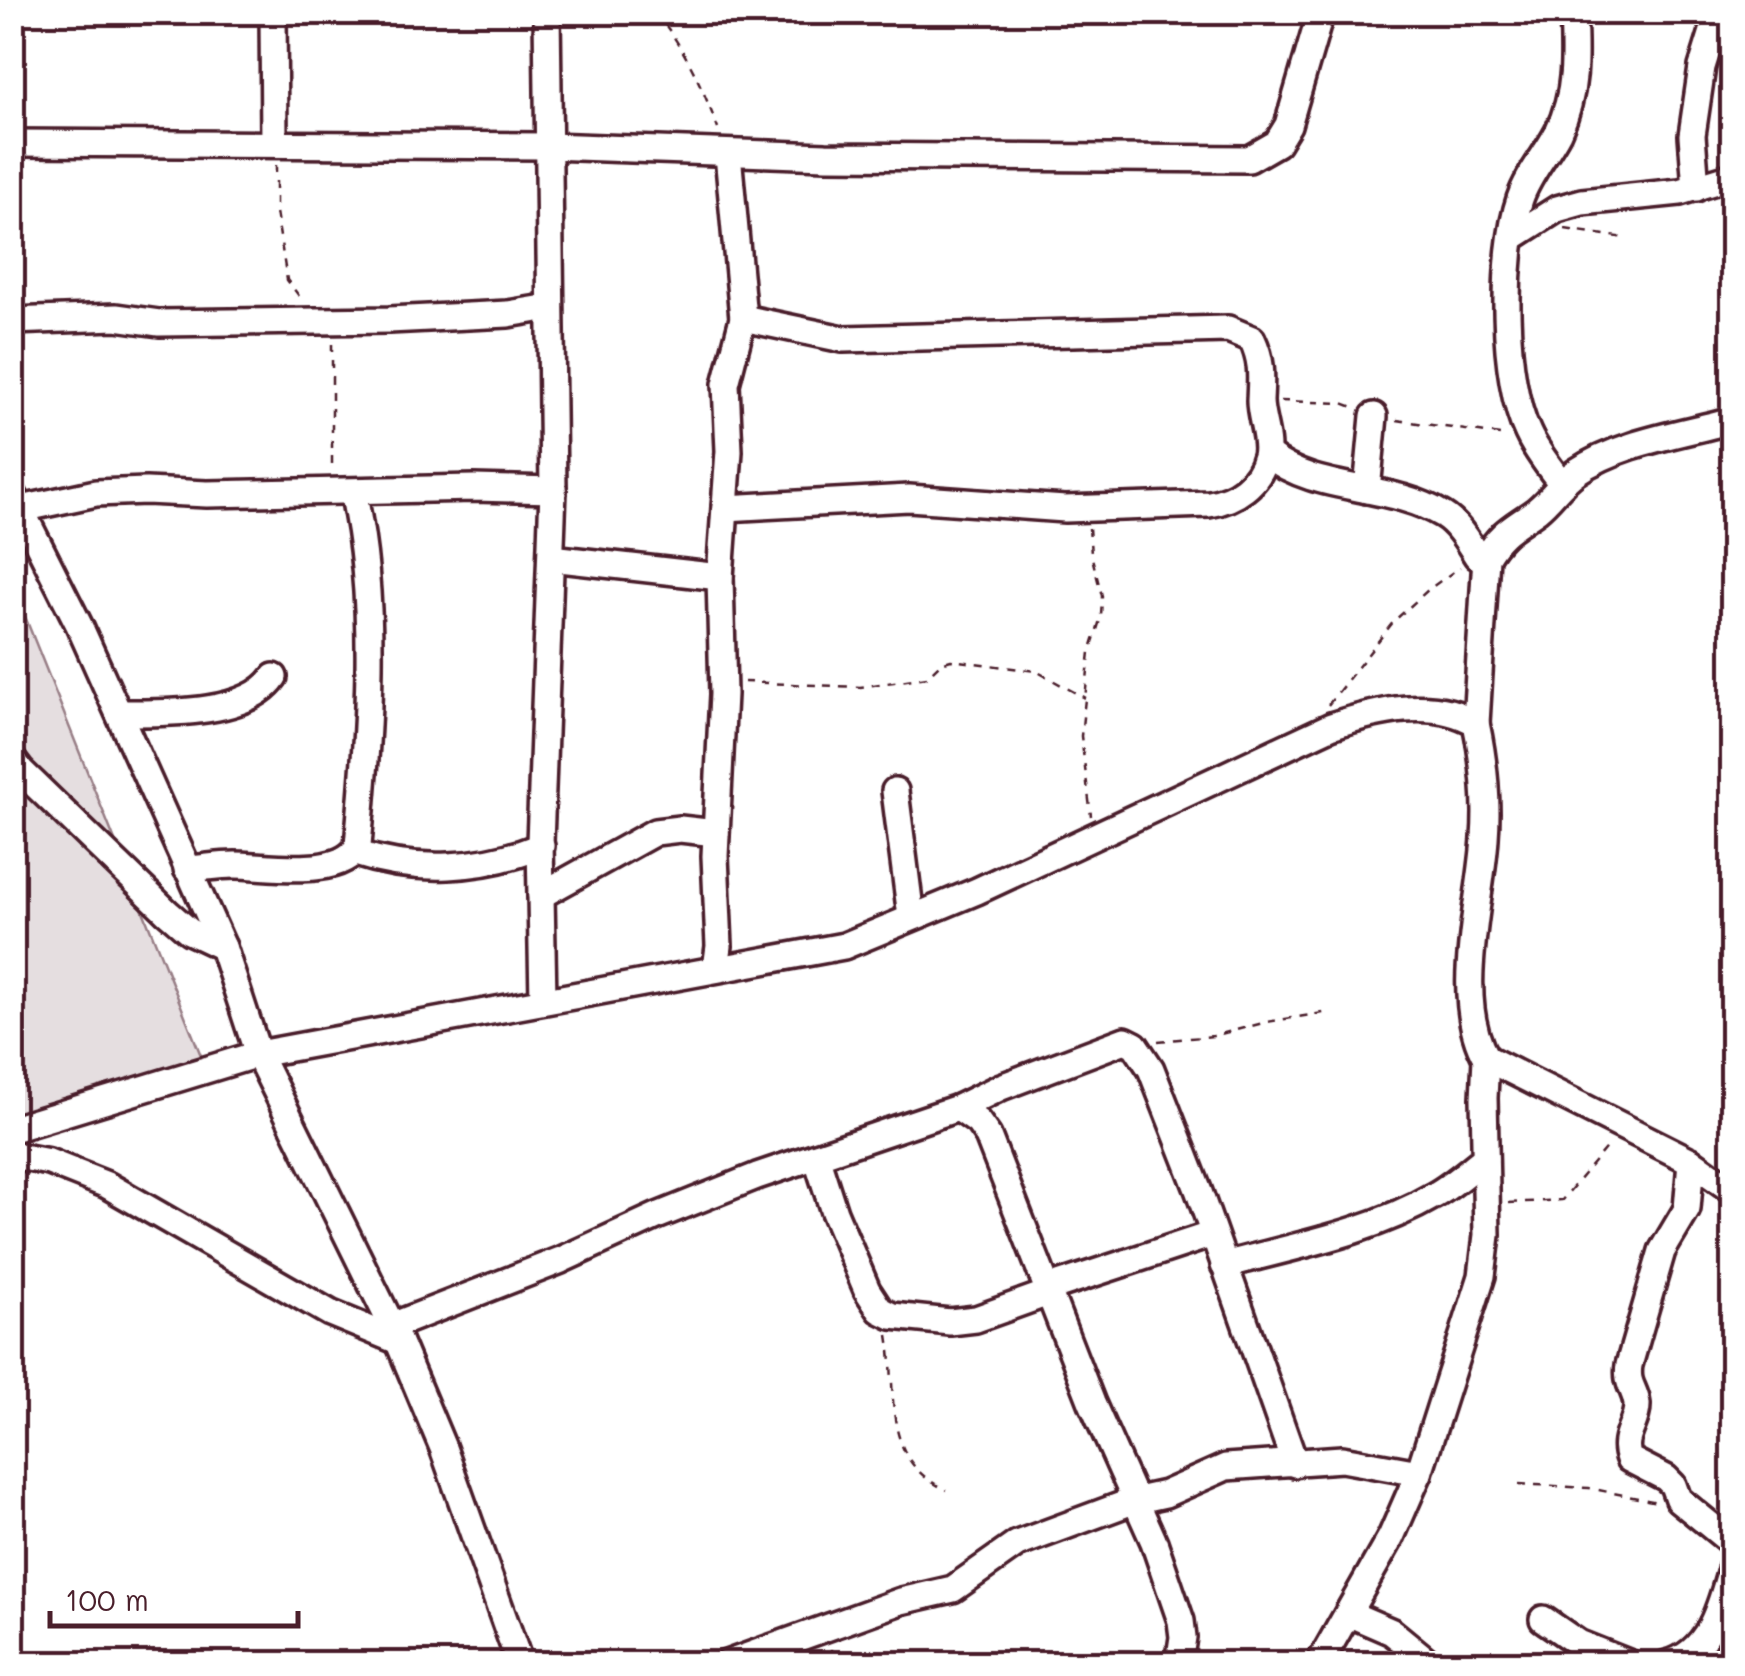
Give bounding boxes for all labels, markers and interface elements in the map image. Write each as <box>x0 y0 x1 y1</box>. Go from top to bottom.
scale bar <box>50 1566 298 1628</box>
text: 100 m <box>65 1579 149 1619</box>

